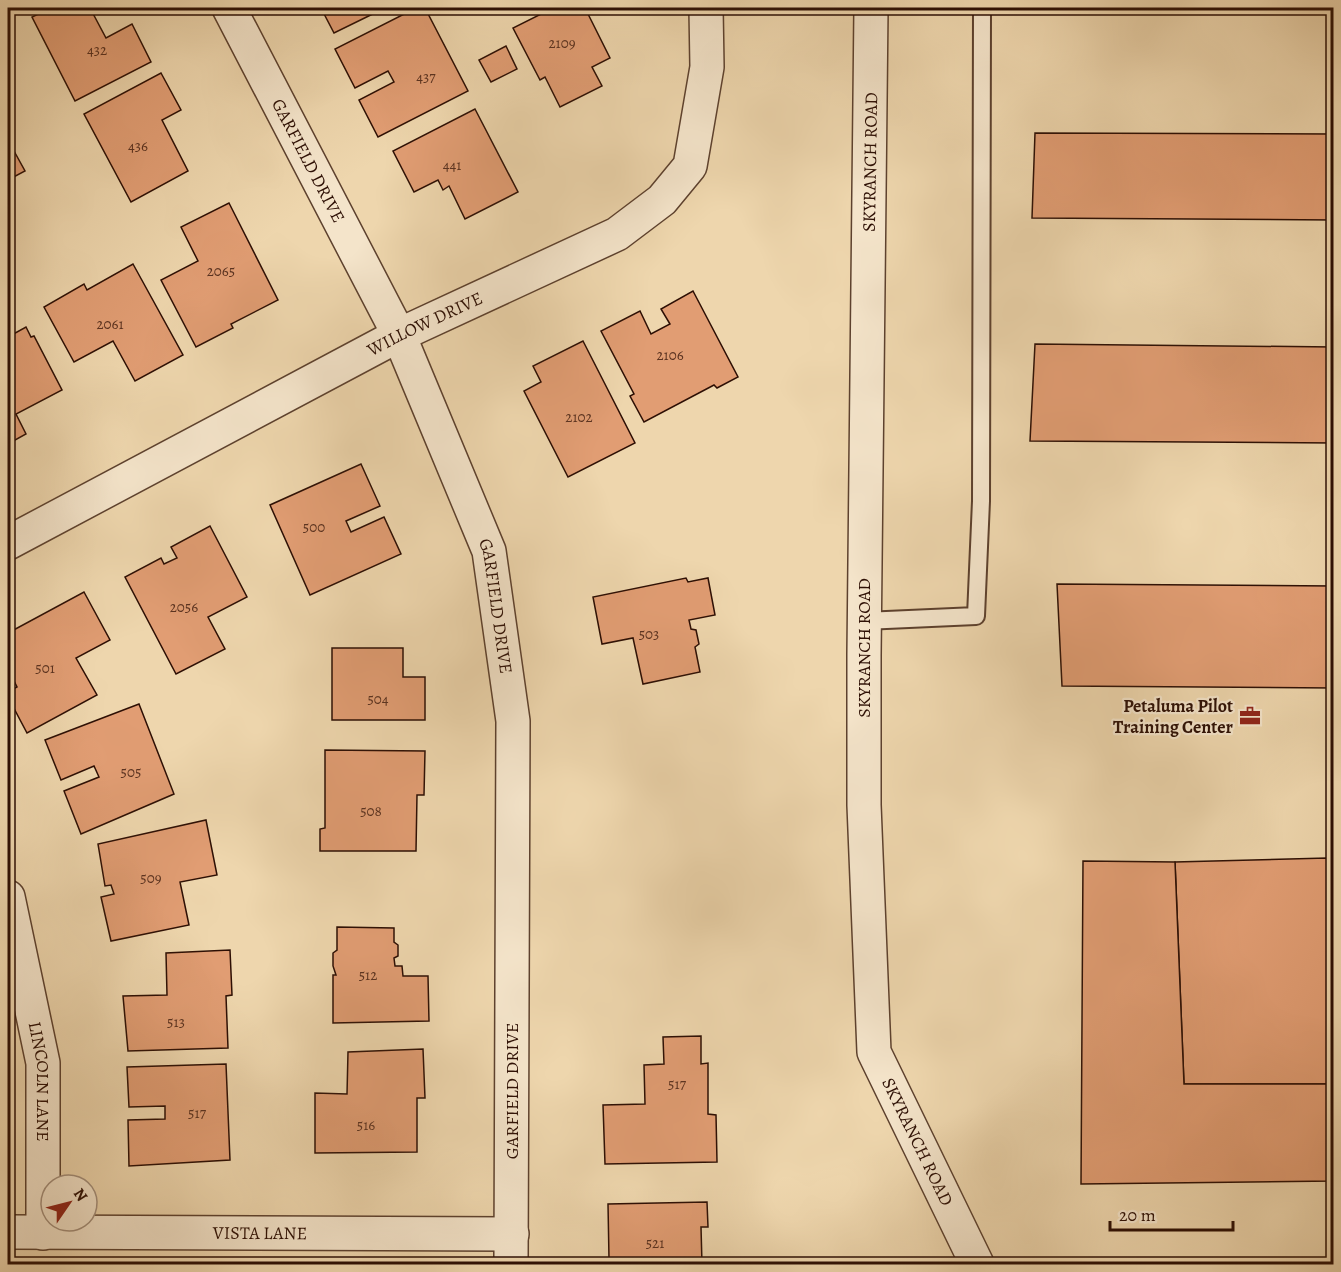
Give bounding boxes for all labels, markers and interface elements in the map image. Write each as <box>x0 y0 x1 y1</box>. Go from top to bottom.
house number: 2109 <box>548 33 576 53</box>
house number: 432 <box>87 40 107 60</box>
house number: 437 <box>416 67 436 87</box>
street label: SKYRANCH ROAD <box>857 92 883 232</box>
street label: GARFIELD DRIVE <box>266 94 351 227</box>
house number: 436 <box>128 136 148 156</box>
house number: 441 <box>443 155 461 175</box>
house number: 2065 <box>207 261 235 281</box>
street label: WILLOW DRIVE <box>362 286 486 362</box>
house number: 2061 <box>96 314 124 334</box>
house number: 2106 <box>656 345 684 365</box>
house number: 2102 <box>565 407 593 427</box>
house number: 500 <box>303 517 325 537</box>
street label: GARFIELD DRIVE <box>473 534 518 675</box>
street label: SKYRANCH ROAD <box>852 578 876 718</box>
house number: 2056 <box>170 597 198 617</box>
house number: 503 <box>639 624 659 644</box>
house number: 501 <box>35 658 55 678</box>
house number: 504 <box>367 689 389 709</box>
place label: Petaluma Pilot Training Center <box>1113 694 1234 739</box>
office icon: Petaluma Pilot Training Center <box>1238 704 1262 728</box>
house number: 505 <box>121 762 141 782</box>
house number: 508 <box>360 801 382 821</box>
house number: 509 <box>140 868 162 888</box>
house number: 512 <box>359 965 377 985</box>
house number: 513 <box>167 1012 185 1032</box>
street label: LINCOLN LANE <box>23 1019 55 1142</box>
street label: GARFIELD DRIVE <box>500 1023 524 1159</box>
house number: 517 <box>668 1074 687 1094</box>
street label: SKYRANCH ROAD <box>876 1074 959 1210</box>
house number: 517 <box>188 1103 207 1123</box>
house number: 516 <box>357 1115 375 1135</box>
north arrow <box>39 1173 99 1233</box>
text: N <box>68 1184 93 1206</box>
scale bar <box>1110 1194 1233 1232</box>
text: 20 m <box>1119 1203 1156 1227</box>
street label: VISTA LANE <box>212 1221 307 1245</box>
house number: 521 <box>646 1233 664 1253</box>

